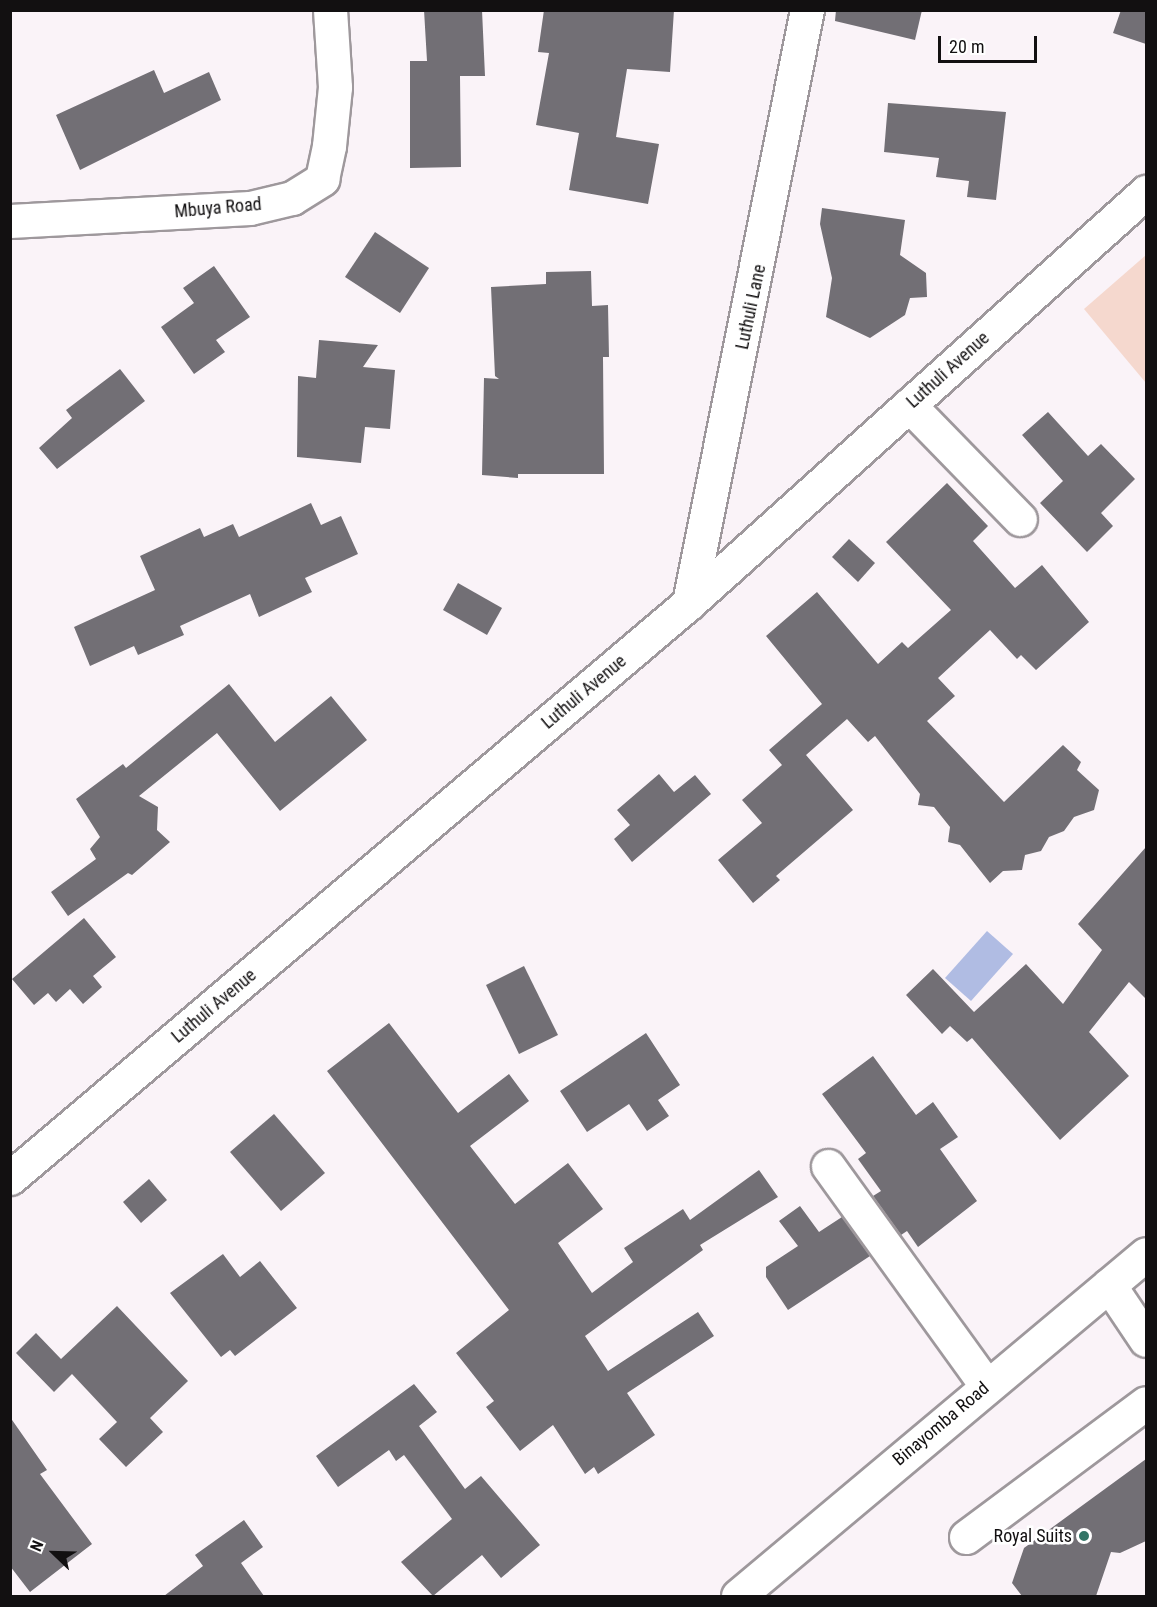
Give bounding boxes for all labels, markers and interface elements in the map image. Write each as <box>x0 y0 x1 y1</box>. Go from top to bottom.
scale bar <box>941 24 1040 62</box>
text: 20 m <box>949 36 984 57</box>
street label: Mbuya Road <box>174 193 262 223</box>
street label: Luthuli Lane <box>731 263 771 351</box>
street label: Luthuli Avenue <box>902 327 994 413</box>
street label: Luthuli Avenue <box>537 650 631 734</box>
street label: Luthuli Avenue <box>167 964 261 1048</box>
street label: Binayomba Road <box>889 1378 993 1470</box>
north arrow <box>24 1523 84 1583</box>
place label: Royal Suits <box>994 1525 1072 1547</box>
marker: Royal Suits <box>1077 1529 1091 1543</box>
text: N <box>26 1538 48 1554</box>

